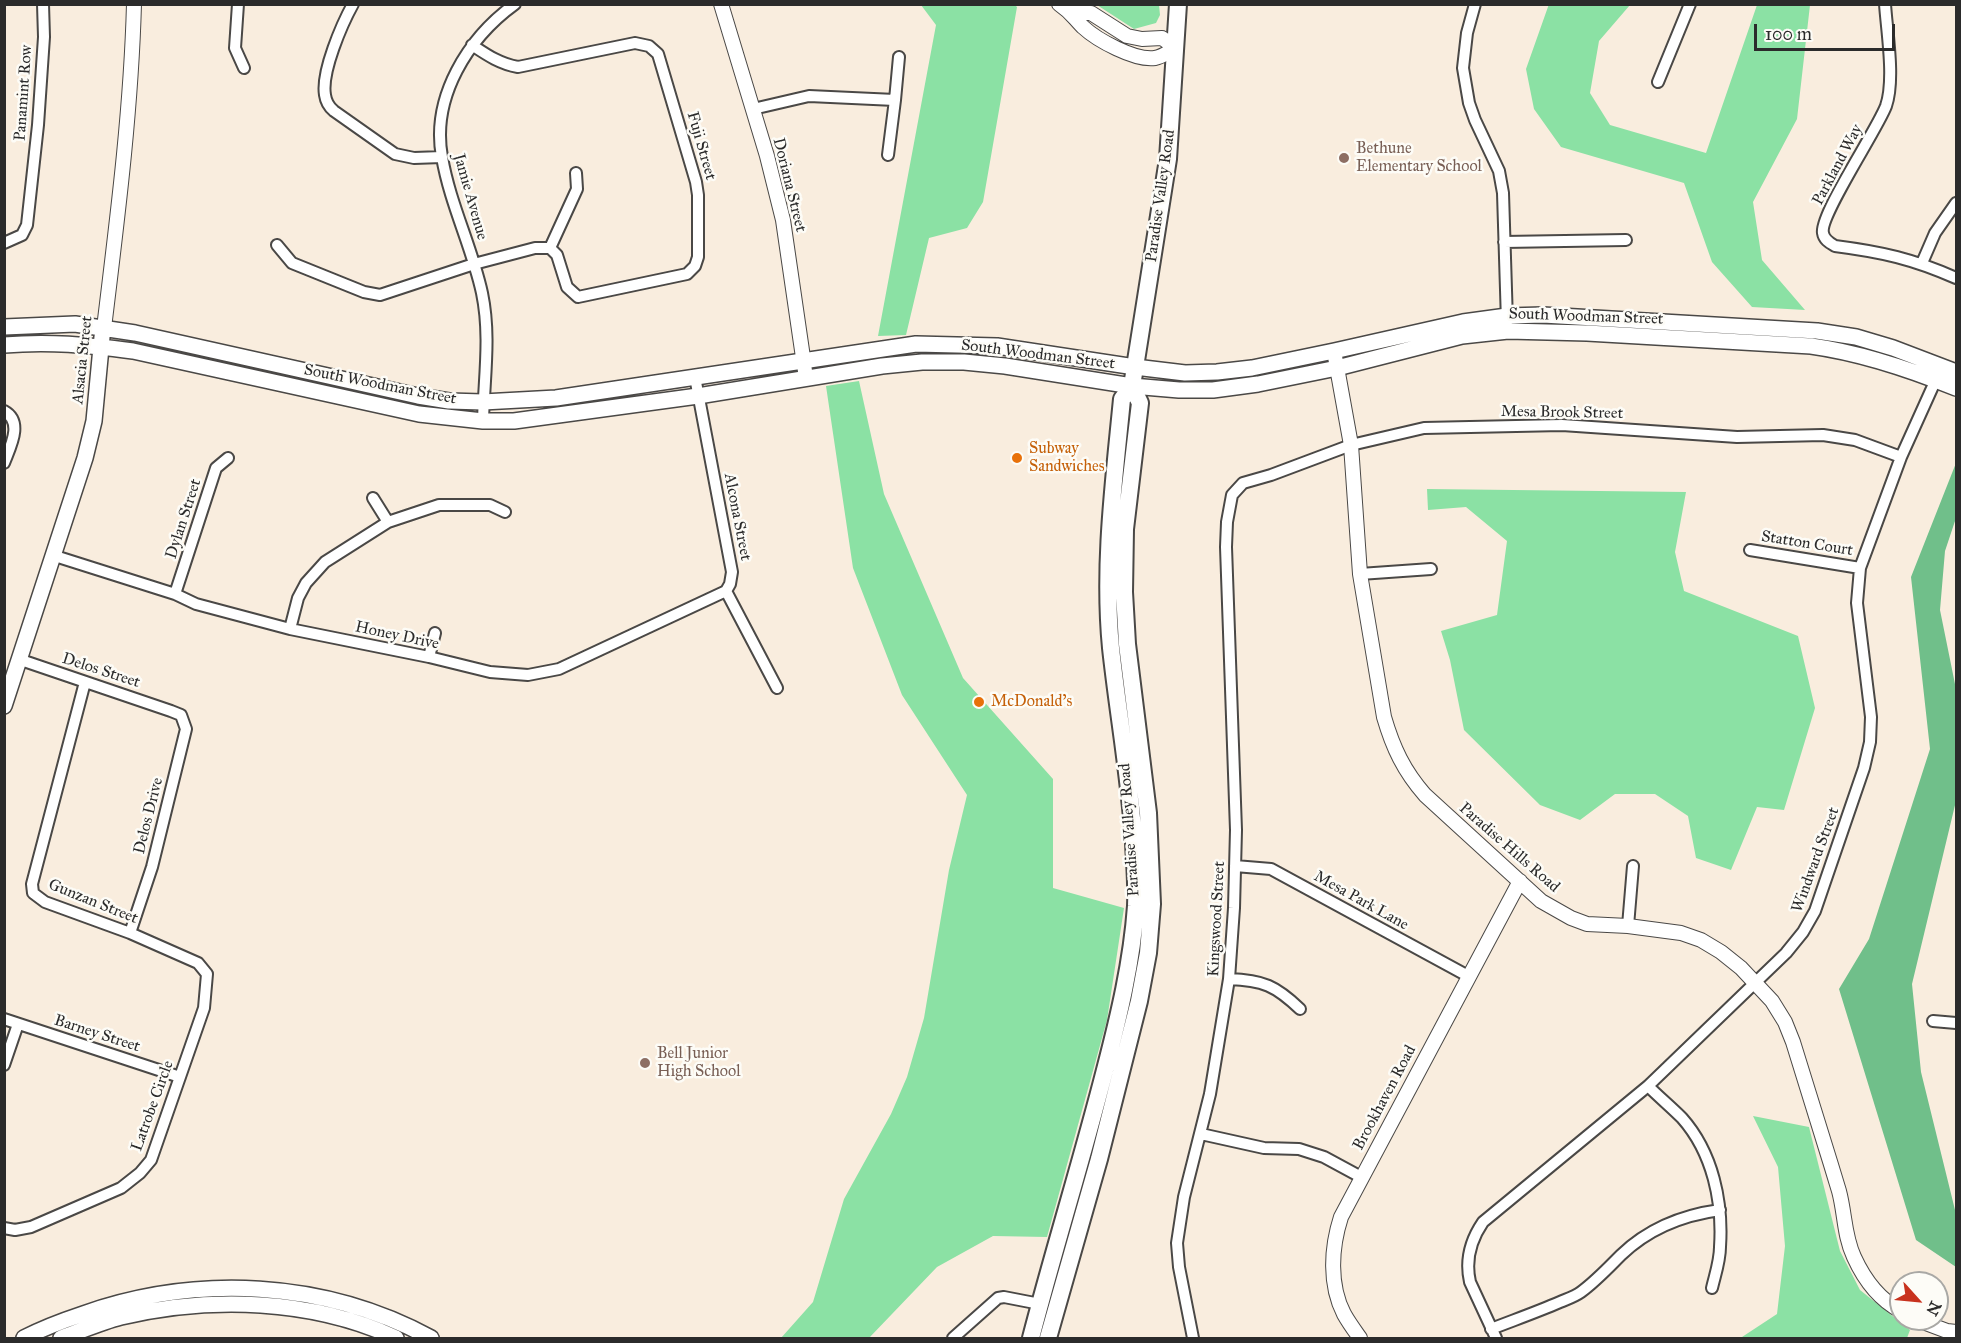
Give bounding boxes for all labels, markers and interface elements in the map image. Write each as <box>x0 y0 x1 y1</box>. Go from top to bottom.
scale bar <box>1757 12 1898 50</box>
text: 100 m <box>1765 23 1812 45</box>
street label: Panamint Row <box>11 44 37 142</box>
street label: Fuji Street <box>682 110 720 182</box>
street label: Parkland Way <box>1809 121 1867 209</box>
street label: Paradise Valley Road <box>1142 129 1180 263</box>
street label: Doriana Street <box>768 136 810 234</box>
place label: Bethune Elementary School <box>1356 139 1482 177</box>
marker: Bethune Elementary School <box>1337 151 1351 165</box>
street label: Jamie Avenue <box>449 152 491 242</box>
street label: South Woodman Street <box>1508 305 1664 329</box>
street label: Alsacia Street <box>69 315 97 405</box>
street label: South Woodman Street <box>960 336 1116 374</box>
street label: South Woodman Street <box>302 361 458 409</box>
street label: Mesa Brook Street <box>1501 402 1623 424</box>
place label: Subway Sandwiches <box>1029 439 1104 477</box>
marker: Subway Sandwiches <box>1010 451 1024 465</box>
street label: Alcona Street <box>719 472 755 562</box>
street label: Dylan Street <box>162 477 206 561</box>
street label: Statton Court <box>1760 527 1854 561</box>
street label: Honey Drive <box>353 618 441 654</box>
street label: Delos Street <box>60 649 142 693</box>
place label: McDonald's <box>991 692 1072 712</box>
marker: McDonald's <box>972 695 986 709</box>
street label: Paradise Valley Road <box>1116 763 1144 897</box>
street label: Delos Drive <box>130 776 168 856</box>
street label: Paradise Hills Road <box>1455 799 1563 897</box>
street label: Windward Street <box>1788 805 1844 915</box>
street label: Kingswood Street <box>1204 861 1230 977</box>
street label: Mesa Park Lane <box>1310 867 1412 935</box>
street label: Gunzan Street <box>45 875 141 929</box>
street label: Barney Street <box>52 1011 142 1057</box>
street label: Brookhaven Road <box>1349 1042 1421 1154</box>
place label: Bell Junior High School <box>657 1044 740 1082</box>
marker: Bell Junior High School <box>638 1056 652 1070</box>
street label: Latrobe Circle <box>128 1058 178 1154</box>
north arrow <box>1889 1271 1949 1331</box>
text: N <box>1922 1298 1945 1319</box>

